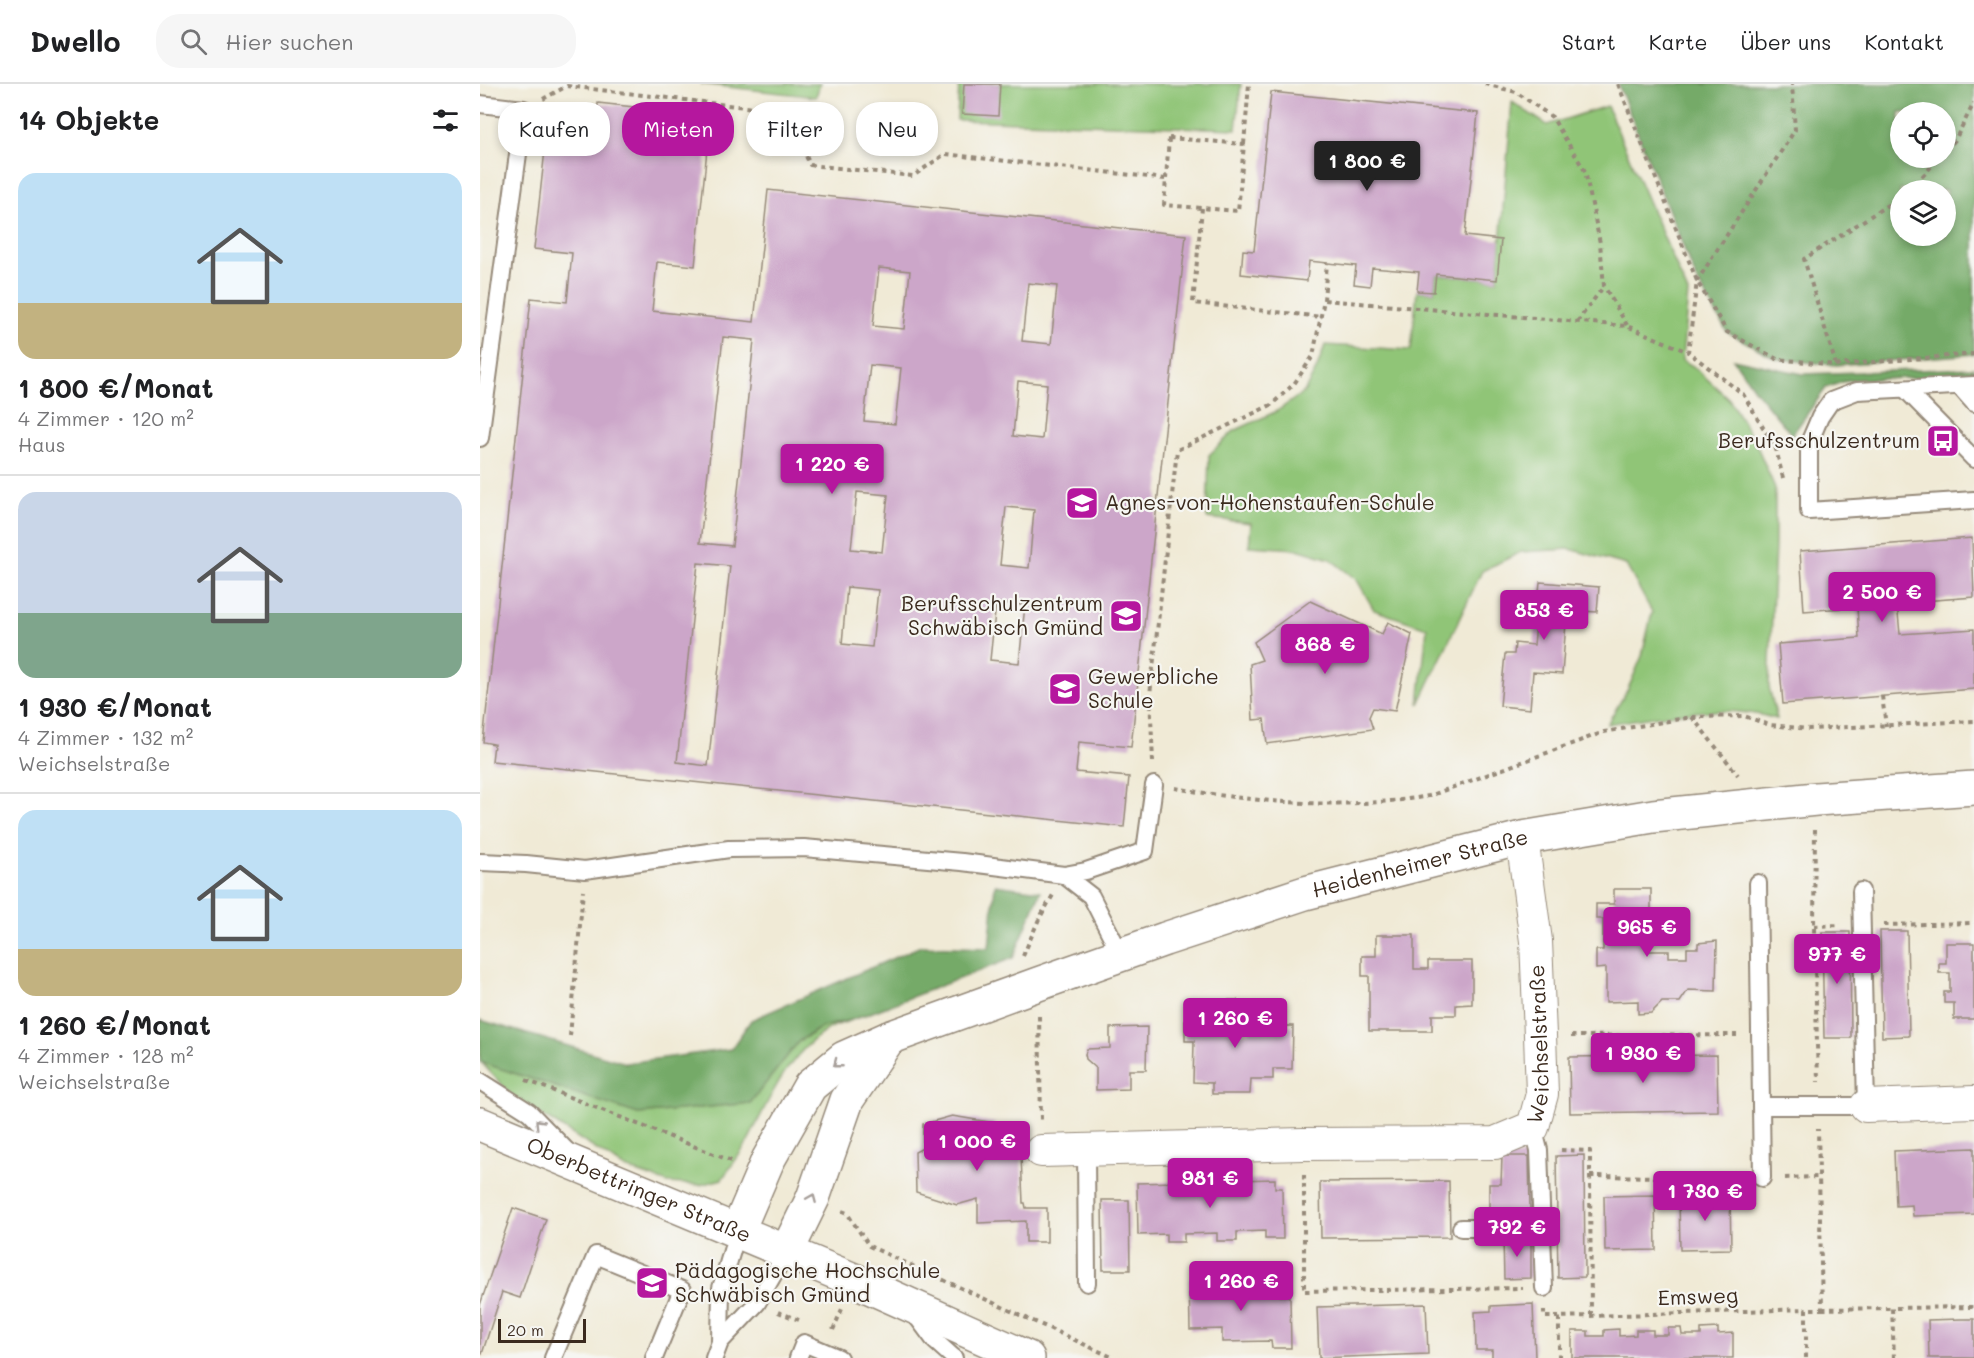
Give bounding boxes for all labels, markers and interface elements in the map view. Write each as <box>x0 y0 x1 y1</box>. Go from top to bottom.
search box <box>156 14 576 68</box>
text: Dwello <box>30 23 120 59</box>
icon: search <box>177 25 210 58</box>
text: Hier suchen <box>225 27 353 56</box>
text: Start <box>1562 28 1616 55</box>
text: Karte <box>1649 28 1707 55</box>
text: Über uns <box>1740 28 1831 55</box>
text: Kontakt <box>1864 28 1944 55</box>
chip: Kaufen <box>498 102 610 156</box>
chip: Mieten <box>622 102 734 156</box>
chip: Filter <box>746 102 844 156</box>
chip: Neu <box>856 102 938 156</box>
map controls <box>1890 102 1956 246</box>
button: locate <box>1890 102 1956 168</box>
text: 14 Objekte <box>18 103 159 137</box>
icon: filters <box>429 104 462 137</box>
pin: 1 800 € <box>1312 141 1422 192</box>
text: 1 800 € <box>1328 147 1406 173</box>
button: layers <box>1890 180 1956 246</box>
icon: home <box>186 212 294 320</box>
text: 1 800 €/Monat <box>18 371 213 405</box>
text: 4 Zimmer · 120 m² <box>18 405 194 431</box>
bus stop icon: Berufsschulzentrum <box>1925 423 1961 459</box>
place label: Berufsschulzentrum <box>1718 426 1920 453</box>
text: Haus <box>18 431 65 457</box>
pin: 1 220 € <box>777 444 887 495</box>
text: 1 220 € <box>795 450 869 476</box>
school or university icon: Agnes-von-Hohenstaufen-Schule <box>1064 485 1100 521</box>
place label: Agnes-von-Hohenstaufen-Schule <box>1105 488 1435 515</box>
icon: home <box>186 531 294 639</box>
pin: 2 500 € <box>1827 572 1937 623</box>
text: 2 500 € <box>1842 578 1922 604</box>
place label: Berufsschulzentrum Schwäbisch Gmünd <box>901 589 1103 640</box>
pin: 853 € <box>1502 590 1586 641</box>
text: 853 € <box>1514 596 1574 622</box>
school or university icon: Berufsschulzentrum Schwäbisch Gmünd <box>1108 598 1144 634</box>
pin: 868 € <box>1283 624 1367 675</box>
text: 868 € <box>1295 630 1355 656</box>
place label: Gewerbliche Schule <box>1088 662 1219 713</box>
school or university icon: Gewerbliche Schule <box>1047 671 1083 707</box>
text: 1 930 €/Monat <box>18 690 212 724</box>
text: 4 Zimmer · 132 m² <box>18 724 193 750</box>
text: Weichselstraße <box>18 750 170 776</box>
street label: Heidenheimer Straße <box>1309 822 1531 903</box>
icon: home <box>186 849 294 957</box>
pin: 965 € <box>1605 907 1689 958</box>
text: 965 € <box>1617 913 1677 939</box>
pin: 977 € <box>1795 934 1879 985</box>
text: 977 € <box>1808 940 1866 966</box>
street label: Weichselstraße <box>1519 964 1554 1127</box>
pin: 1 260 € <box>1180 998 1290 1049</box>
text: 1 260 € <box>1197 1004 1273 1030</box>
text: 1 260 €/Monat <box>18 1008 211 1042</box>
pin: 1 930 € <box>1588 1033 1698 1084</box>
text: 1 930 € <box>1605 1039 1681 1065</box>
text: 4 Zimmer · 128 m² <box>18 1042 194 1068</box>
one-way arrow <box>833 1057 844 1068</box>
text: Weichselstraße <box>18 1068 170 1094</box>
one-way arrow <box>536 1119 547 1130</box>
pin: 1 000 € <box>922 1121 1032 1172</box>
text: 1 000 € <box>938 1127 1016 1153</box>
street label: Oberbettringer Straße <box>523 1130 756 1248</box>
pin: 981 € <box>1168 1158 1252 1209</box>
text: 981 € <box>1182 1164 1238 1190</box>
pin: 1 730 € <box>1650 1171 1760 1222</box>
text: 1 730 € <box>1667 1177 1743 1203</box>
one-way arrow <box>805 1194 817 1205</box>
pin: 792 € <box>1475 1207 1559 1258</box>
text: 792 € <box>1488 1213 1546 1239</box>
place label: Pädagogische Hochschule Schwäbisch Gmünd <box>675 1256 940 1307</box>
pin: 1 260 € <box>1186 1261 1296 1312</box>
school or university icon: Pädagogische Hochschule Schwäbisch Gmünd <box>634 1265 670 1301</box>
text: 1 260 € <box>1203 1267 1279 1293</box>
street label: Emsweg <box>1657 1281 1739 1310</box>
scale bar <box>498 1316 586 1344</box>
text: 20 m <box>507 1319 544 1340</box>

